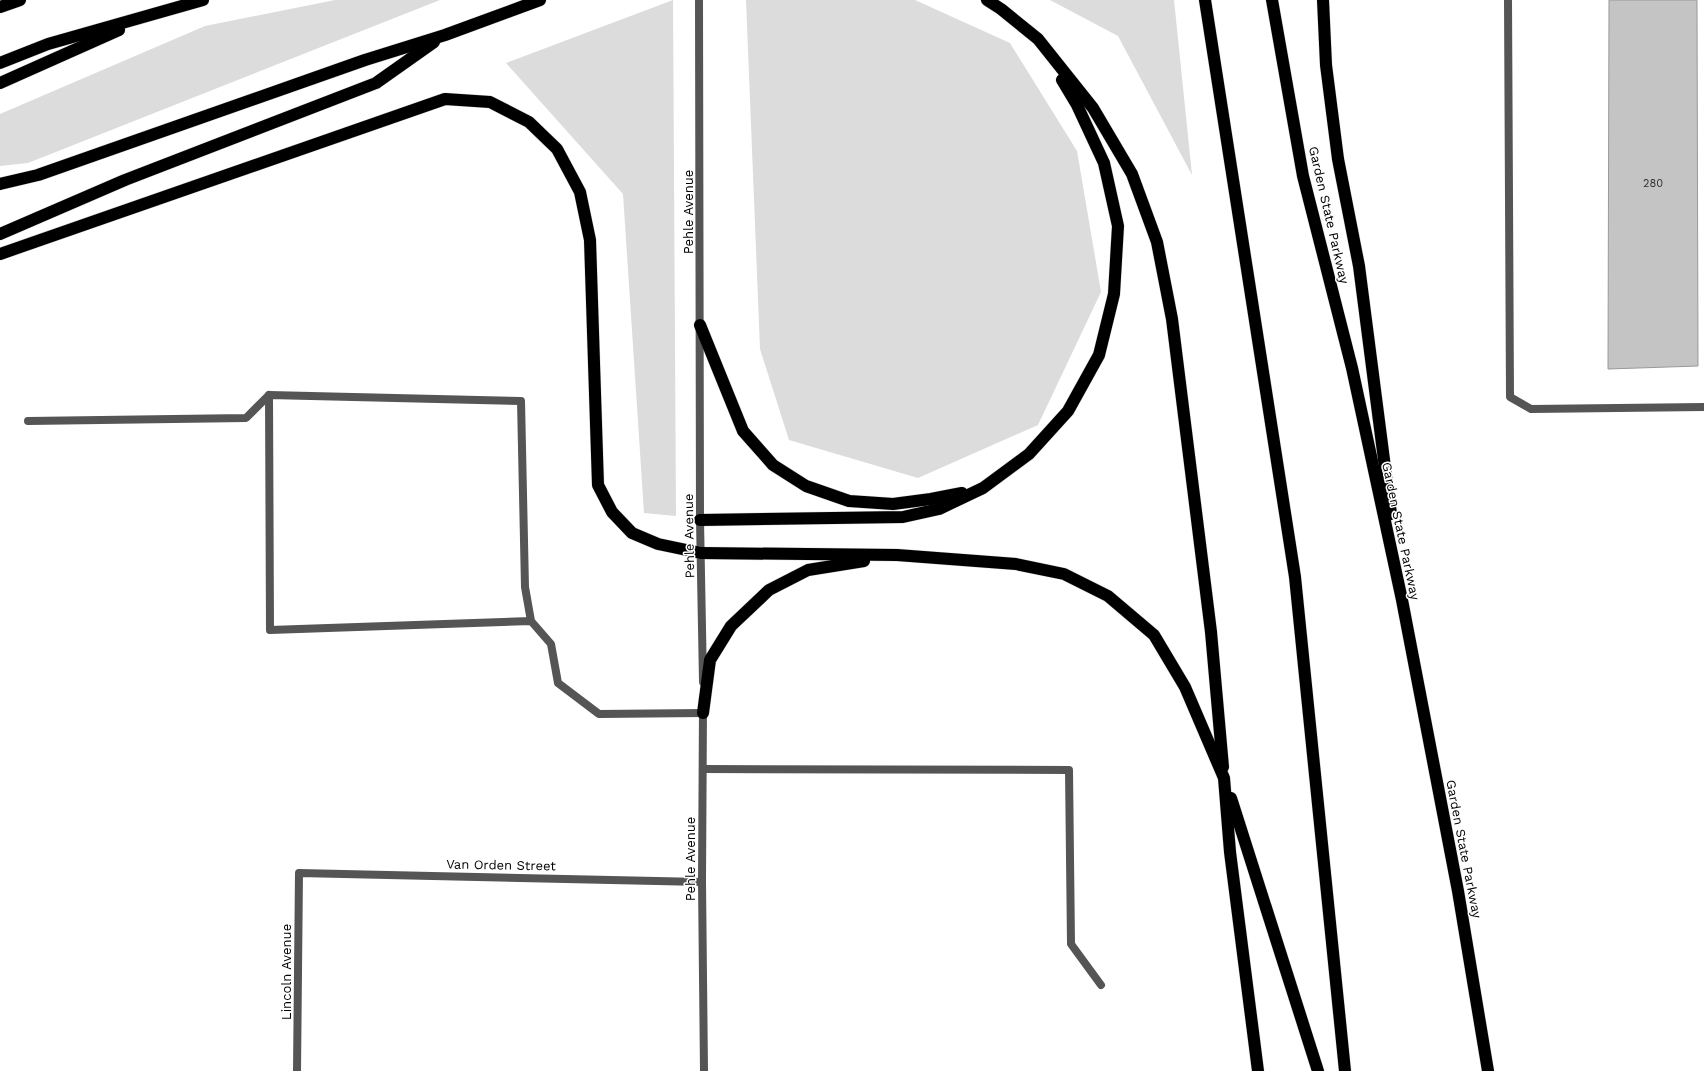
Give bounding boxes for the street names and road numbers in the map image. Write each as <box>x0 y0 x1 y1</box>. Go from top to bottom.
street label: Garden State Parkway <box>1306 145 1352 285</box>
street label: Pehle Avenue <box>681 170 696 254</box>
street label: Garden State Parkway <box>1379 461 1423 602</box>
street label: Pehle Avenue <box>681 494 697 578</box>
street label: Garden State Parkway <box>1443 779 1485 920</box>
street label: Pehle Avenue <box>683 817 698 901</box>
street label: Van Orden Street <box>446 857 556 873</box>
street label: Lincoln Avenue <box>279 924 294 1020</box>

